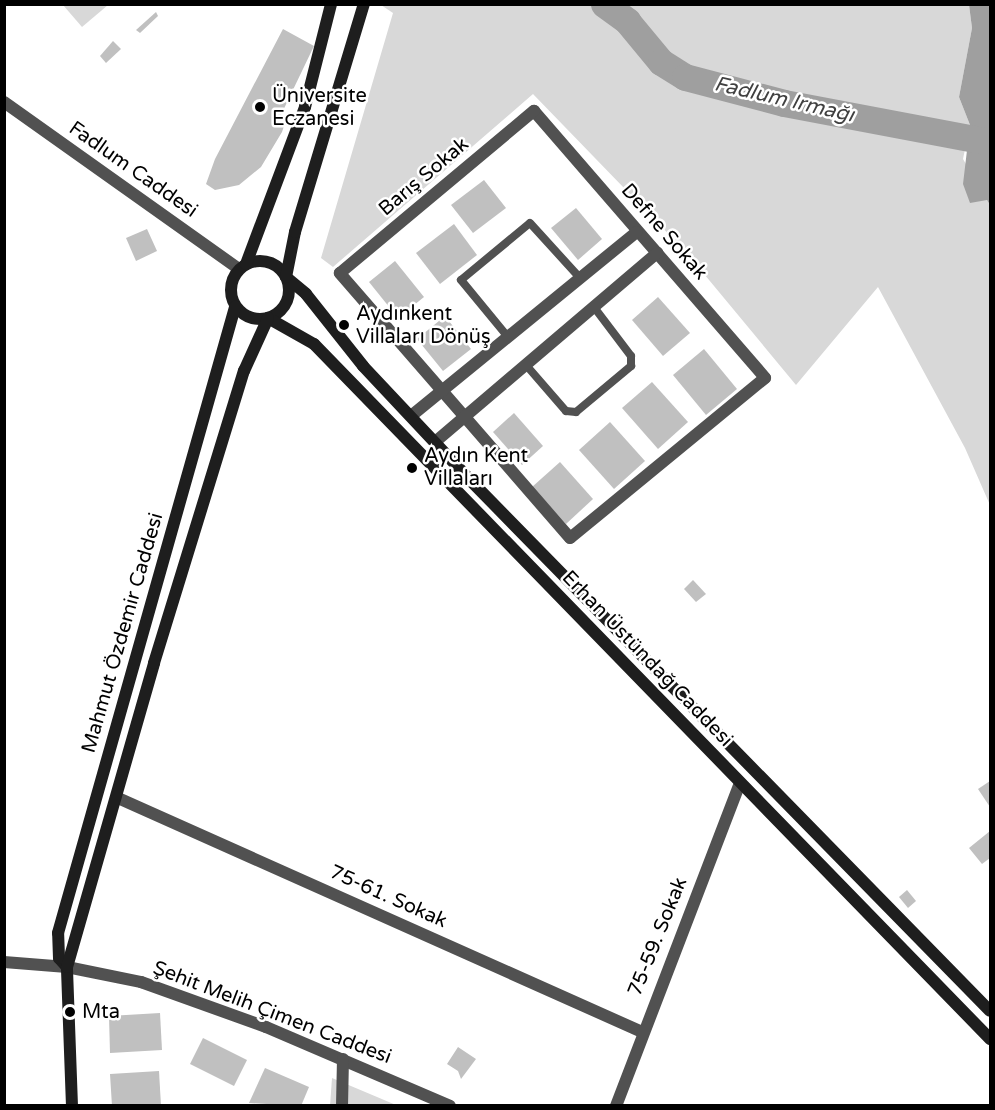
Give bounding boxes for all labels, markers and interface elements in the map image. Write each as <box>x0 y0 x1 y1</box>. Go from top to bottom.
water label: Fadlum Irmağı <box>712 72 856 128</box>
place label: Üniversite Eczanesi <box>272 84 367 131</box>
marker: Üniversite Eczanesi <box>253 100 267 114</box>
street label: Fadlum Caddesi <box>64 117 202 223</box>
street label: Barış Sokak <box>374 132 474 222</box>
street label: Defne Sokak <box>616 179 712 285</box>
place label: Aydınkent Villaları Dönüş <box>356 302 491 349</box>
marker: Aydınkent Villaları Dönüş <box>337 318 351 332</box>
place label: Aydın Kent Villaları <box>424 444 528 491</box>
marker: Aydın Kent Villaları <box>405 461 419 475</box>
street label: Mahmut Özdemir Caddesi <box>77 510 169 756</box>
street label: Erhan Üstündağ Caddesi <box>557 566 737 752</box>
street label: 75-61. Sokak <box>326 860 450 934</box>
street label: 75-59. Sokak <box>623 874 693 1000</box>
street label: Şehit Melih Çimen Caddesi <box>149 956 395 1070</box>
place label: Mta <box>82 1000 120 1024</box>
marker: Mta <box>63 1005 77 1019</box>

